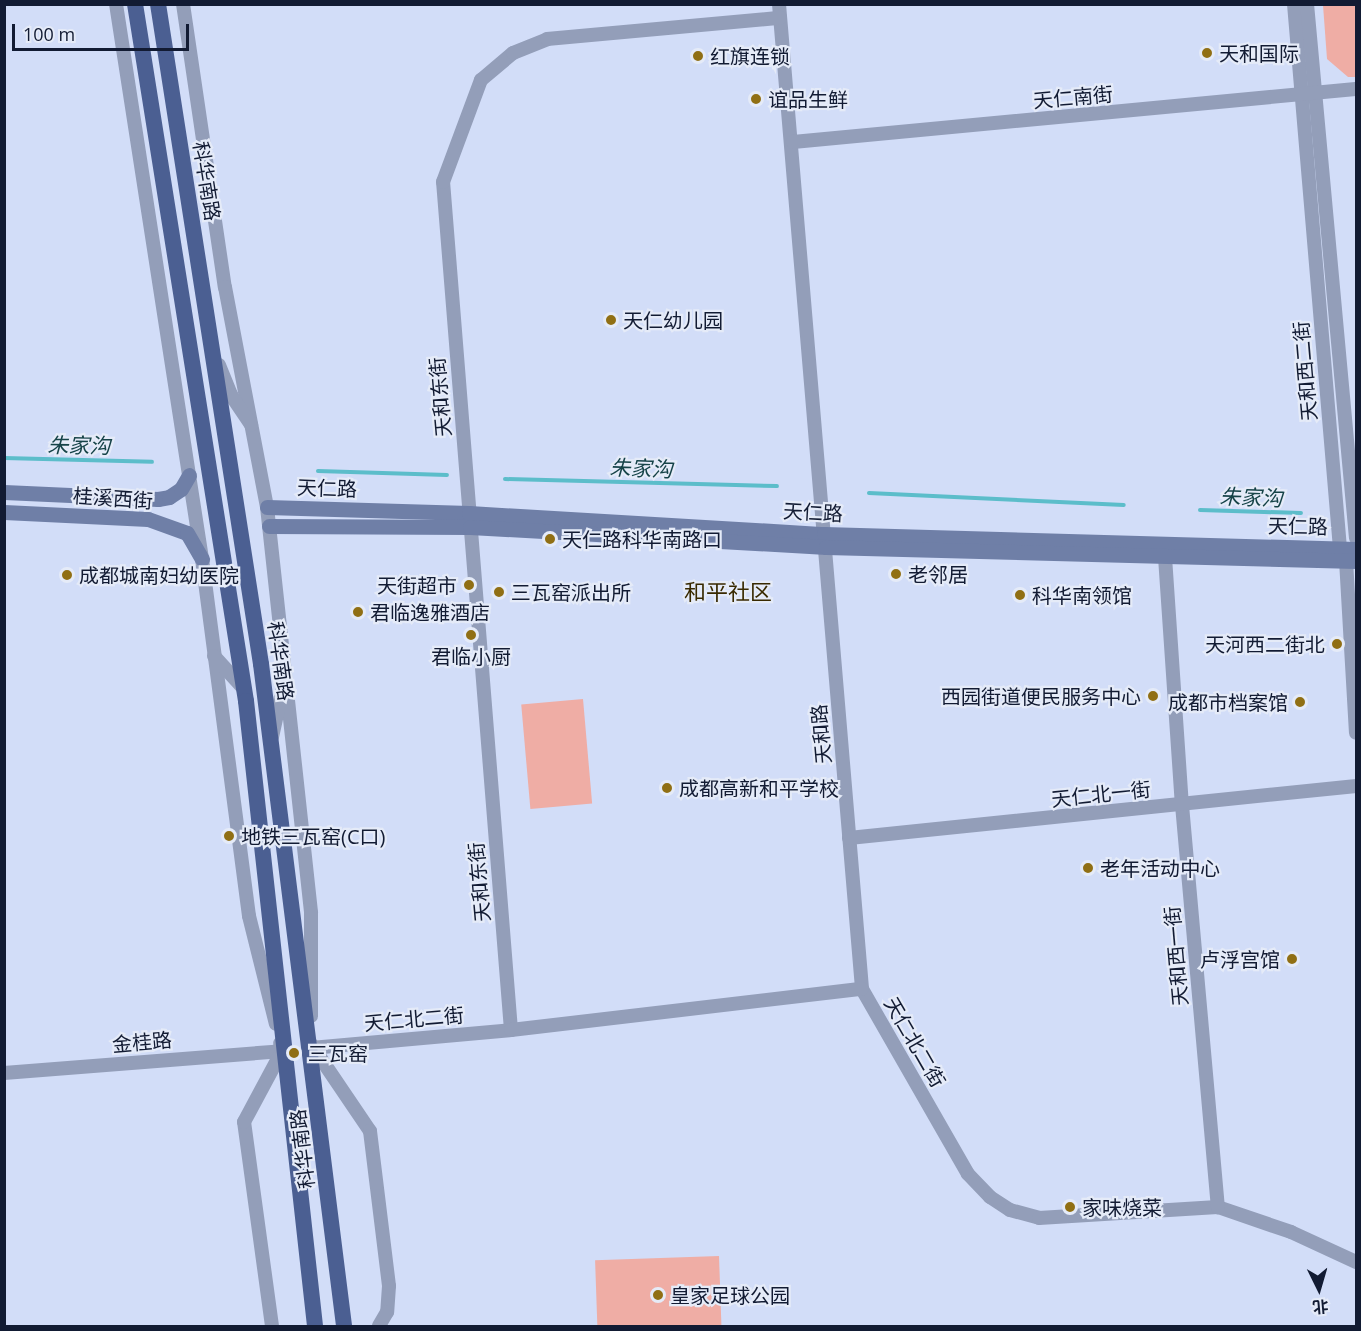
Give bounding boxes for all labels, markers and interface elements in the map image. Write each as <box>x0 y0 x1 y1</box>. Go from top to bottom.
scale bar <box>15 12 192 50</box>
text: 100 m <box>23 22 75 46</box>
place label: 天和国际 <box>1219 41 1299 65</box>
place label: 红旗连锁 <box>710 44 790 68</box>
marker: 天和国际 <box>1200 46 1214 60</box>
marker: 红旗连锁 <box>691 49 705 63</box>
street label: 天仁南街 <box>1032 82 1114 112</box>
place label: 谊品生鲜 <box>768 87 848 111</box>
marker: 谊品生鲜 <box>749 92 763 106</box>
street label: 科华南路 <box>189 140 225 222</box>
place label: 天仁幼儿园 <box>623 308 723 332</box>
marker: 天仁幼儿园 <box>604 313 618 327</box>
street label: 天和西二街 <box>1289 320 1321 422</box>
street label: 天和东街 <box>425 356 455 438</box>
water label: 朱家沟 <box>47 432 111 458</box>
water label: 朱家沟 <box>609 454 673 482</box>
street label: 天仁路 <box>297 475 357 501</box>
street label: 桂溪西街 <box>72 483 154 513</box>
water label: 朱家沟 <box>1219 483 1283 511</box>
street label: 天仁路 <box>782 498 844 526</box>
street label: 天仁路 <box>1268 513 1328 539</box>
place label: 天仁路科华南路口 <box>562 527 722 551</box>
marker: 天仁路科华南路口 <box>543 532 557 546</box>
place label: 老邻居 <box>908 562 968 586</box>
place label: 成都城南妇幼医院 <box>79 563 239 587</box>
marker: 老邻居 <box>889 567 903 581</box>
marker: 成都城南妇幼医院 <box>60 568 74 582</box>
place label: 天街超市 <box>377 573 457 597</box>
marker: 天街超市 <box>462 578 476 592</box>
district label: 和平社区 <box>684 579 772 605</box>
place label: 三瓦窑派出所 <box>511 580 631 604</box>
place label: 科华南领馆 <box>1032 583 1132 607</box>
marker: 三瓦窑派出所 <box>492 585 506 599</box>
marker: 科华南领馆 <box>1013 588 1027 602</box>
place label: 君临逸雅酒店 <box>370 600 490 624</box>
marker: 君临逸雅酒店 <box>351 605 365 619</box>
street label: 科华南路 <box>264 620 298 702</box>
marker: 君临小厨 <box>464 628 478 642</box>
place label: 天河西二街北 <box>1205 632 1325 656</box>
marker: 天河西二街北 <box>1330 637 1344 651</box>
place label: 君临小厨 <box>431 644 511 668</box>
place label: 西园街道便民服务中心 <box>941 684 1141 708</box>
marker: 西园街道便民服务中心 <box>1146 689 1160 703</box>
place label: 成都市档案馆 <box>1168 690 1288 714</box>
marker: 成都市档案馆 <box>1293 695 1307 709</box>
street label: 天和路 <box>806 703 836 765</box>
place label: 成都高新和平学校 <box>679 776 839 800</box>
street label: 天仁北一街 <box>1050 777 1152 811</box>
marker: 成都高新和平学校 <box>660 781 674 795</box>
place label: 地铁三瓦窑(C口) <box>241 824 385 848</box>
marker: 地铁三瓦窑(C口) <box>222 829 236 843</box>
street label: 天和东街 <box>464 841 494 923</box>
place label: 老年活动中心 <box>1100 856 1220 880</box>
marker: 老年活动中心 <box>1081 861 1095 875</box>
street label: 天和西一街 <box>1160 905 1192 1007</box>
place label: 卢浮宫馆 <box>1200 947 1280 971</box>
marker: 卢浮宫馆 <box>1285 952 1299 966</box>
street label: 天仁北二街 <box>880 993 950 1091</box>
street label: 天仁北二街 <box>363 1003 465 1035</box>
street label: 金桂路 <box>111 1027 173 1057</box>
place label: 三瓦窑 <box>308 1041 368 1065</box>
marker: 三瓦窑 <box>285 1044 303 1062</box>
street label: 科华南路 <box>285 1108 319 1190</box>
place label: 家味烧菜 <box>1082 1195 1162 1219</box>
marker: 家味烧菜 <box>1063 1200 1077 1214</box>
north arrow <box>1289 1259 1349 1319</box>
place label: 皇家足球公园 <box>670 1283 790 1307</box>
marker: 皇家足球公园 <box>651 1288 665 1302</box>
text: 北 <box>1312 1295 1330 1319</box>

